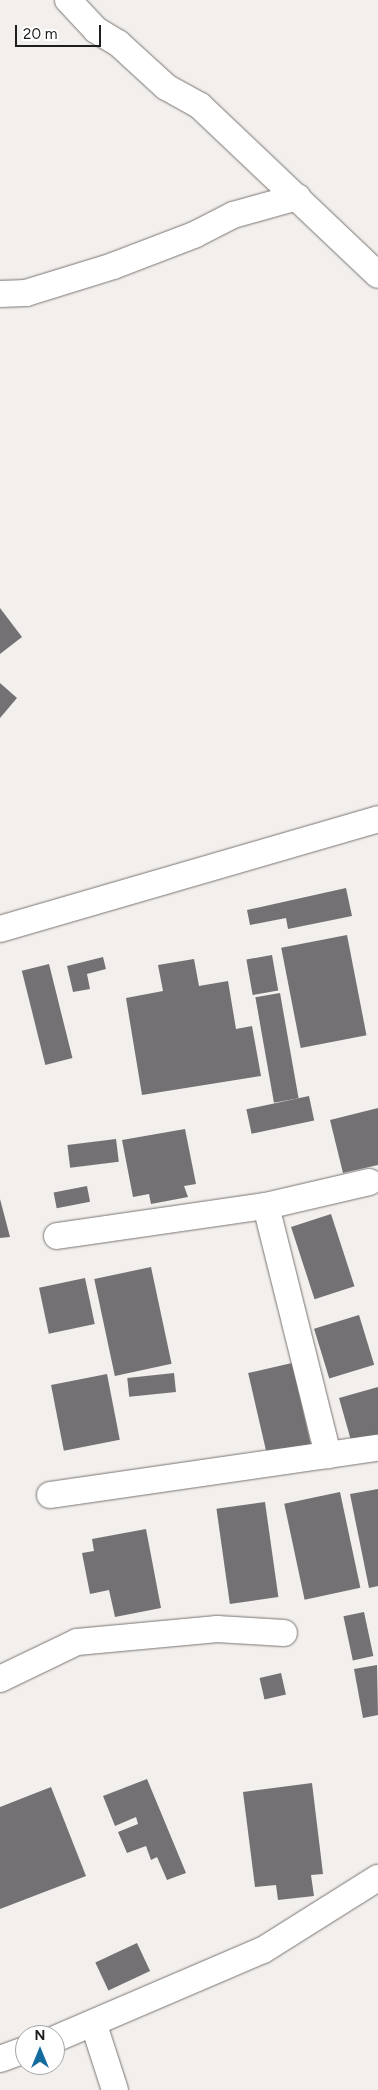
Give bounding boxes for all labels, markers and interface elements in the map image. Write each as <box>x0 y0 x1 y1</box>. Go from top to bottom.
scale bar <box>18 15 104 47</box>
text: 20 m <box>23 25 57 43</box>
north arrow <box>15 2025 65 2075</box>
text: N <box>35 2027 45 2044</box>

